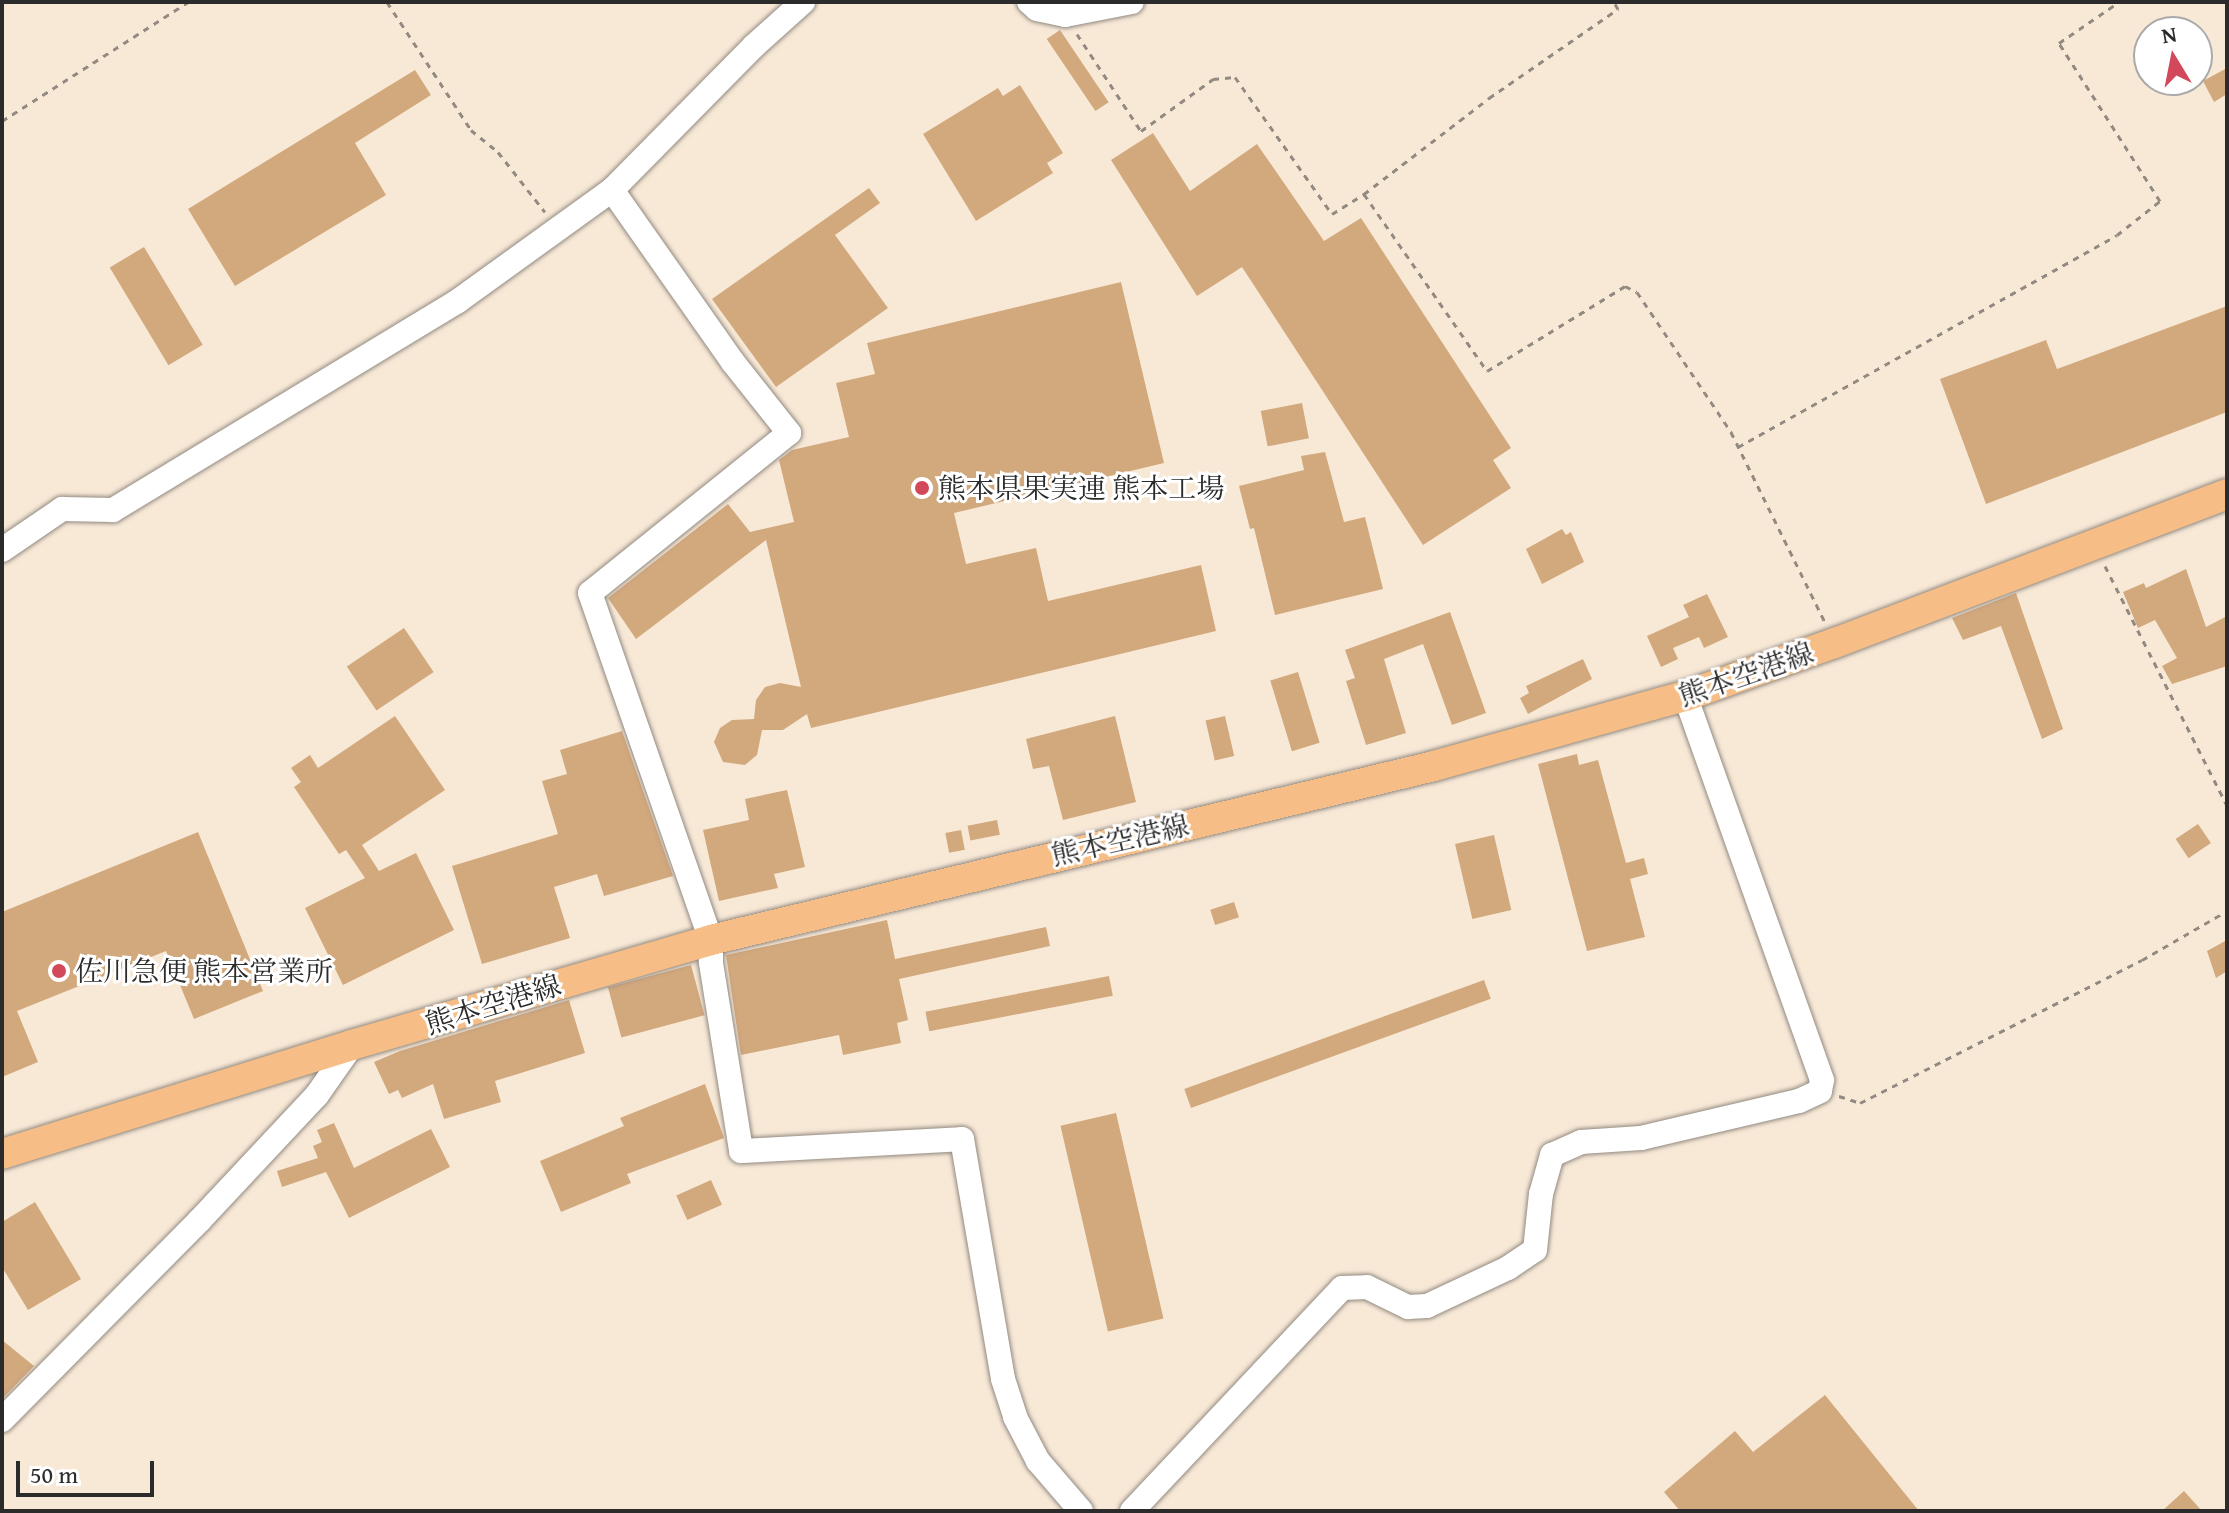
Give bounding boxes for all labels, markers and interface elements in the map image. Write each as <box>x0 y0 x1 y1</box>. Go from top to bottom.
north arrow <box>2133 16 2213 96</box>
text: N <box>2159 17 2179 51</box>
place label: 熊本県果実連 熊本工場 <box>938 471 1224 505</box>
marker: 熊本県果実連 熊本工場 <box>913 479 931 497</box>
street label: 熊本空港線 <box>1674 635 1818 713</box>
street label: 熊本空港線 <box>1048 808 1192 872</box>
place label: 佐川急便 熊本営業所 <box>75 954 333 988</box>
marker: 佐川急便 熊本営業所 <box>50 962 68 980</box>
street label: 熊本空港線 <box>421 967 565 1041</box>
scale bar <box>20 1445 158 1495</box>
text: 50 m <box>30 1457 78 1492</box>

